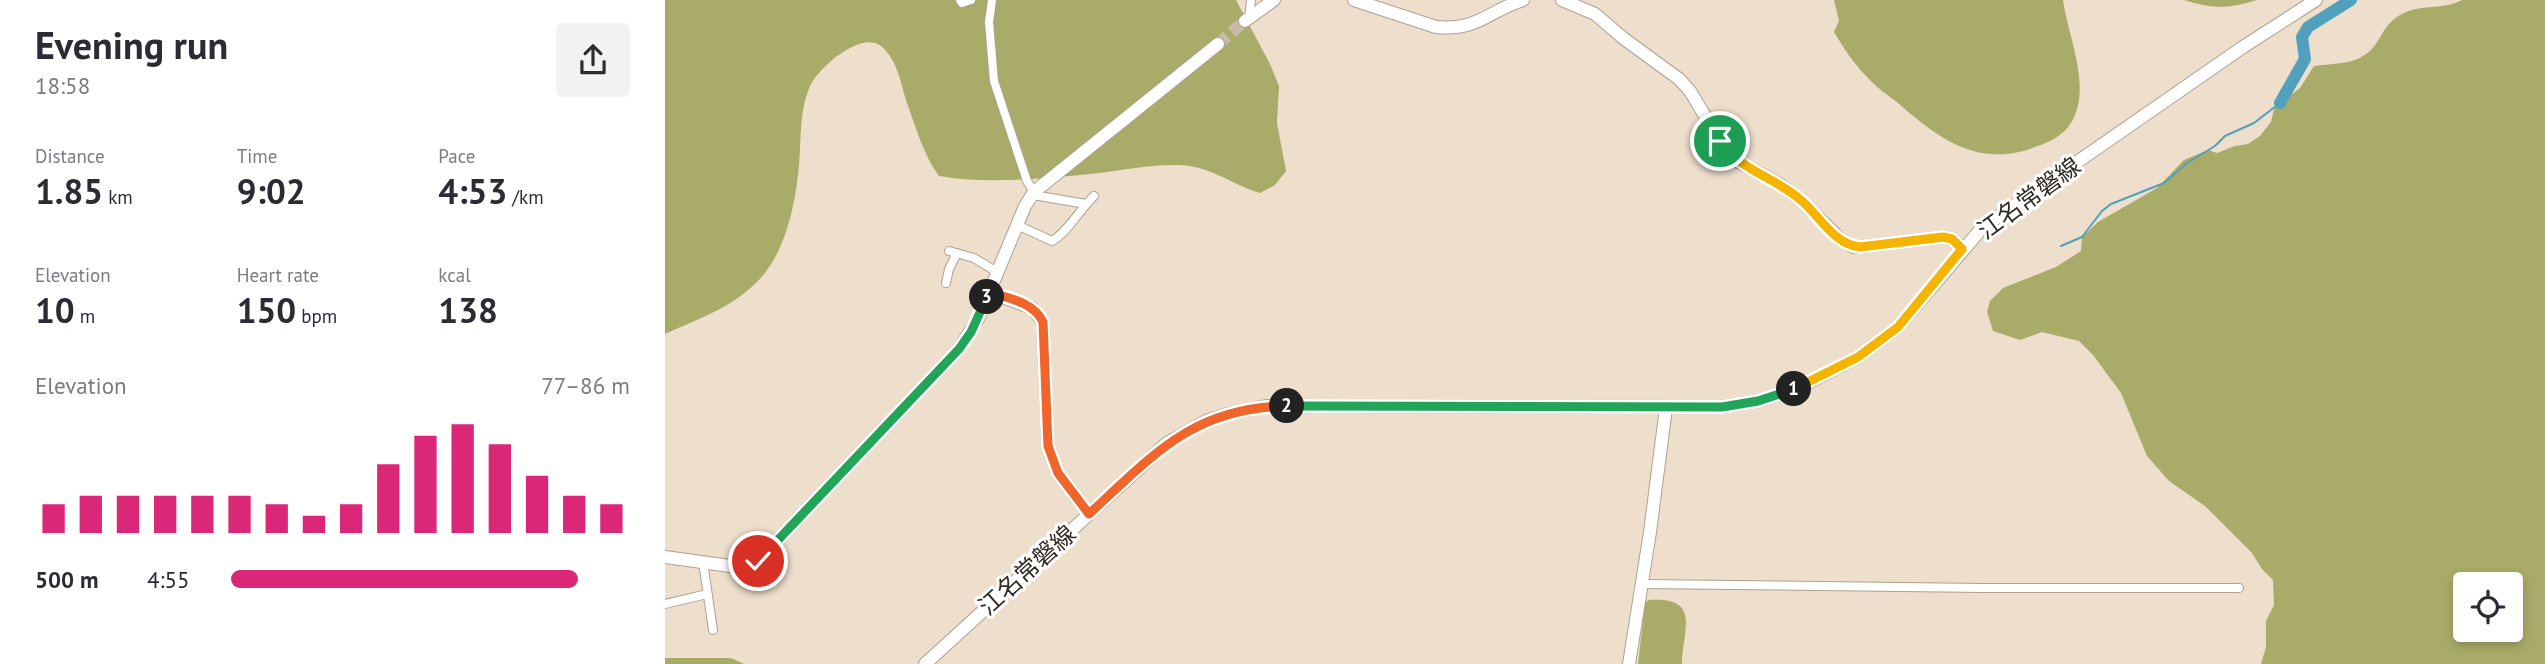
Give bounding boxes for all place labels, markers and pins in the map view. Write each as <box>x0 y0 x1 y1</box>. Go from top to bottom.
pin <box>1690 111 1750 171</box>
pin: 3 <box>969 280 1005 314</box>
pin: 1 <box>1777 372 1811 406</box>
pin: 2 <box>1269 388 1305 424</box>
pin <box>728 531 788 591</box>

